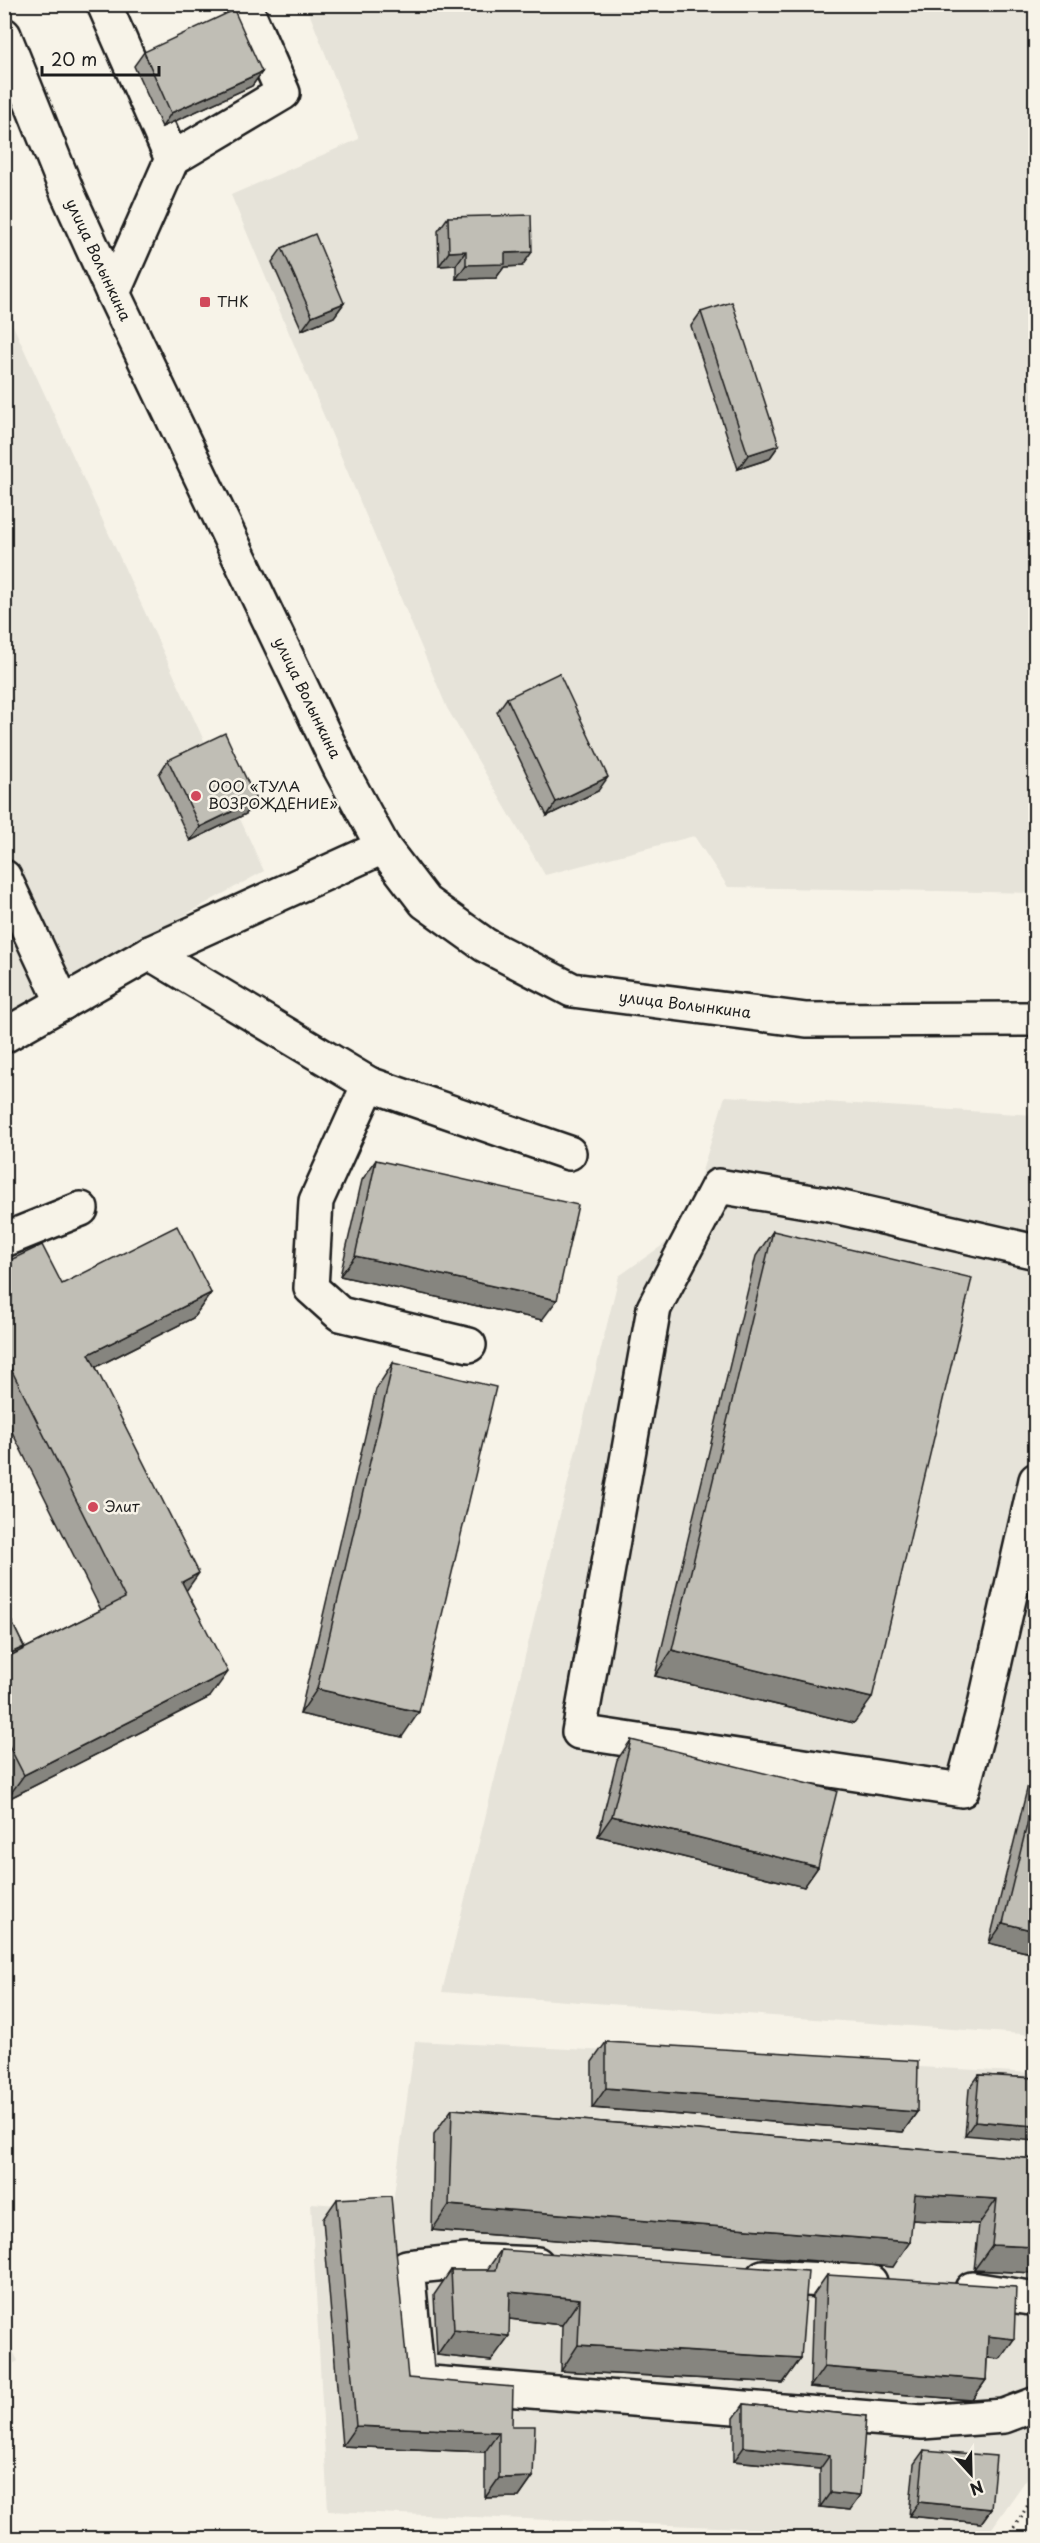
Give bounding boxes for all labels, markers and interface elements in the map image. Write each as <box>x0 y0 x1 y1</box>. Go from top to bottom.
scale bar <box>42 39 159 77</box>
text: 20 m <box>51 45 97 72</box>
street label: улица Волынкина <box>61 194 138 325</box>
place label: ТНК <box>217 289 249 312</box>
marker: ТНК <box>198 295 212 309</box>
street label: улица Волынкина <box>269 633 348 763</box>
place label: ООО «ТУЛА ВОЗРОЖДЕНИЕ» <box>208 774 338 814</box>
marker: ООО «ТУЛА ВОЗРОЖДЕНИЕ» <box>189 789 203 803</box>
street label: улица Волынкина <box>618 984 753 1023</box>
place label: Элит <box>105 1494 140 1517</box>
marker: Элит <box>86 1500 100 1514</box>
north arrow <box>941 2444 1001 2504</box>
text: N <box>967 2475 987 2502</box>

